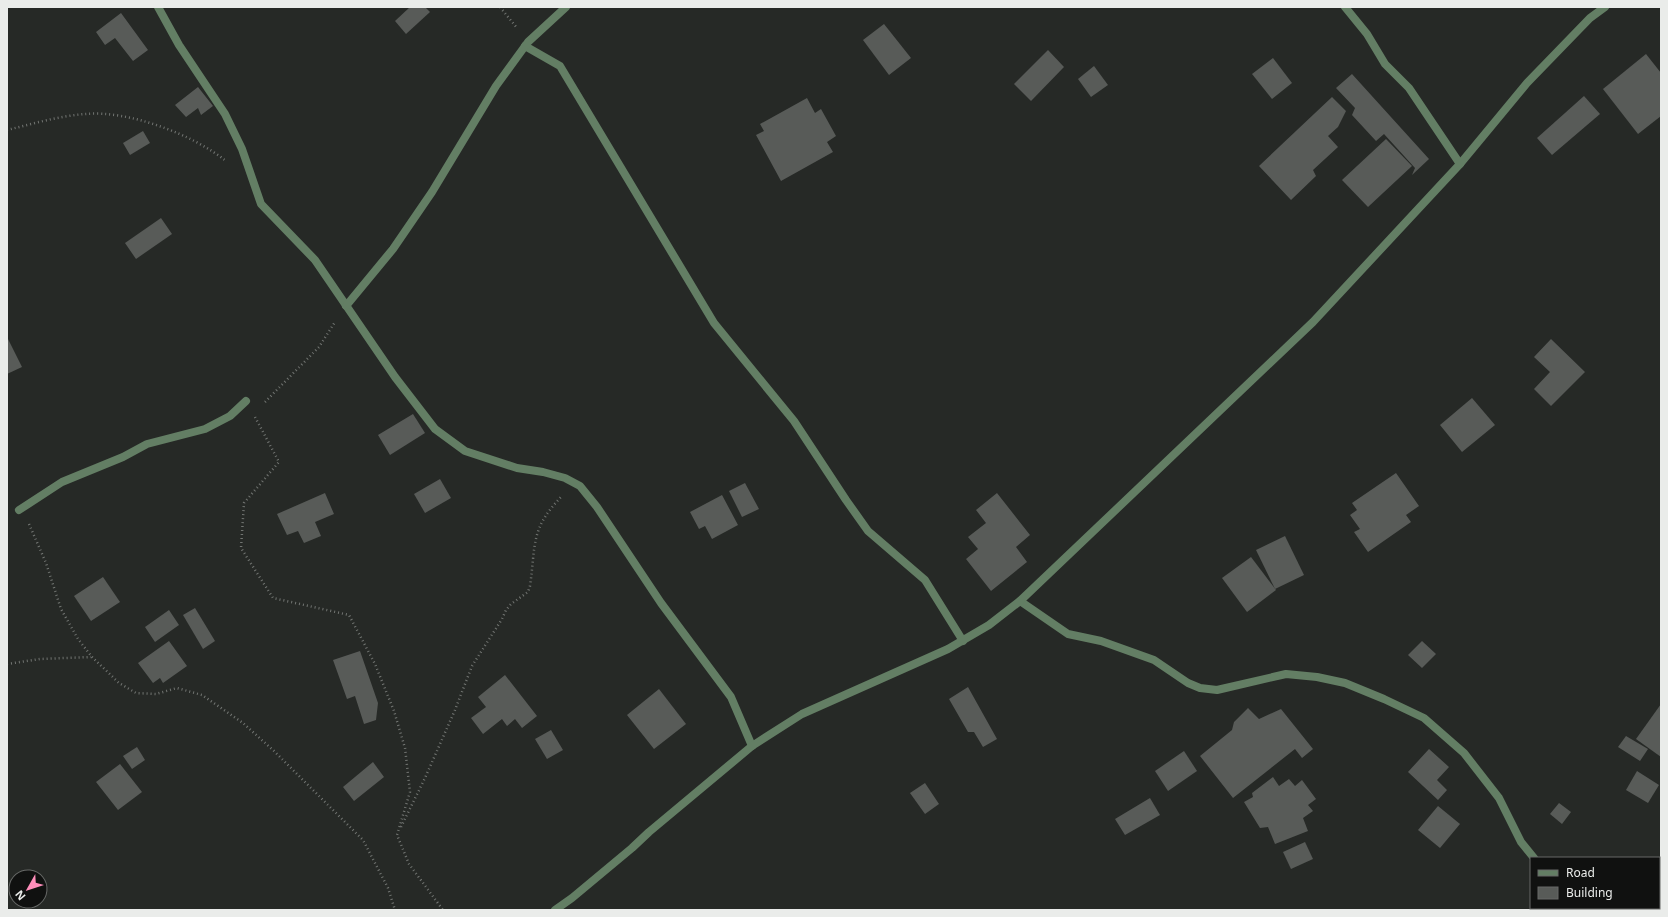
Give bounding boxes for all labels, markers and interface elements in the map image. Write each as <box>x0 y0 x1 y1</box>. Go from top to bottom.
legend <box>1530 857 1660 909</box>
text: Road <box>1566 864 1595 881</box>
north arrow <box>8 869 48 909</box>
text: Building <box>1566 884 1613 901</box>
text: N <box>11 887 28 904</box>

